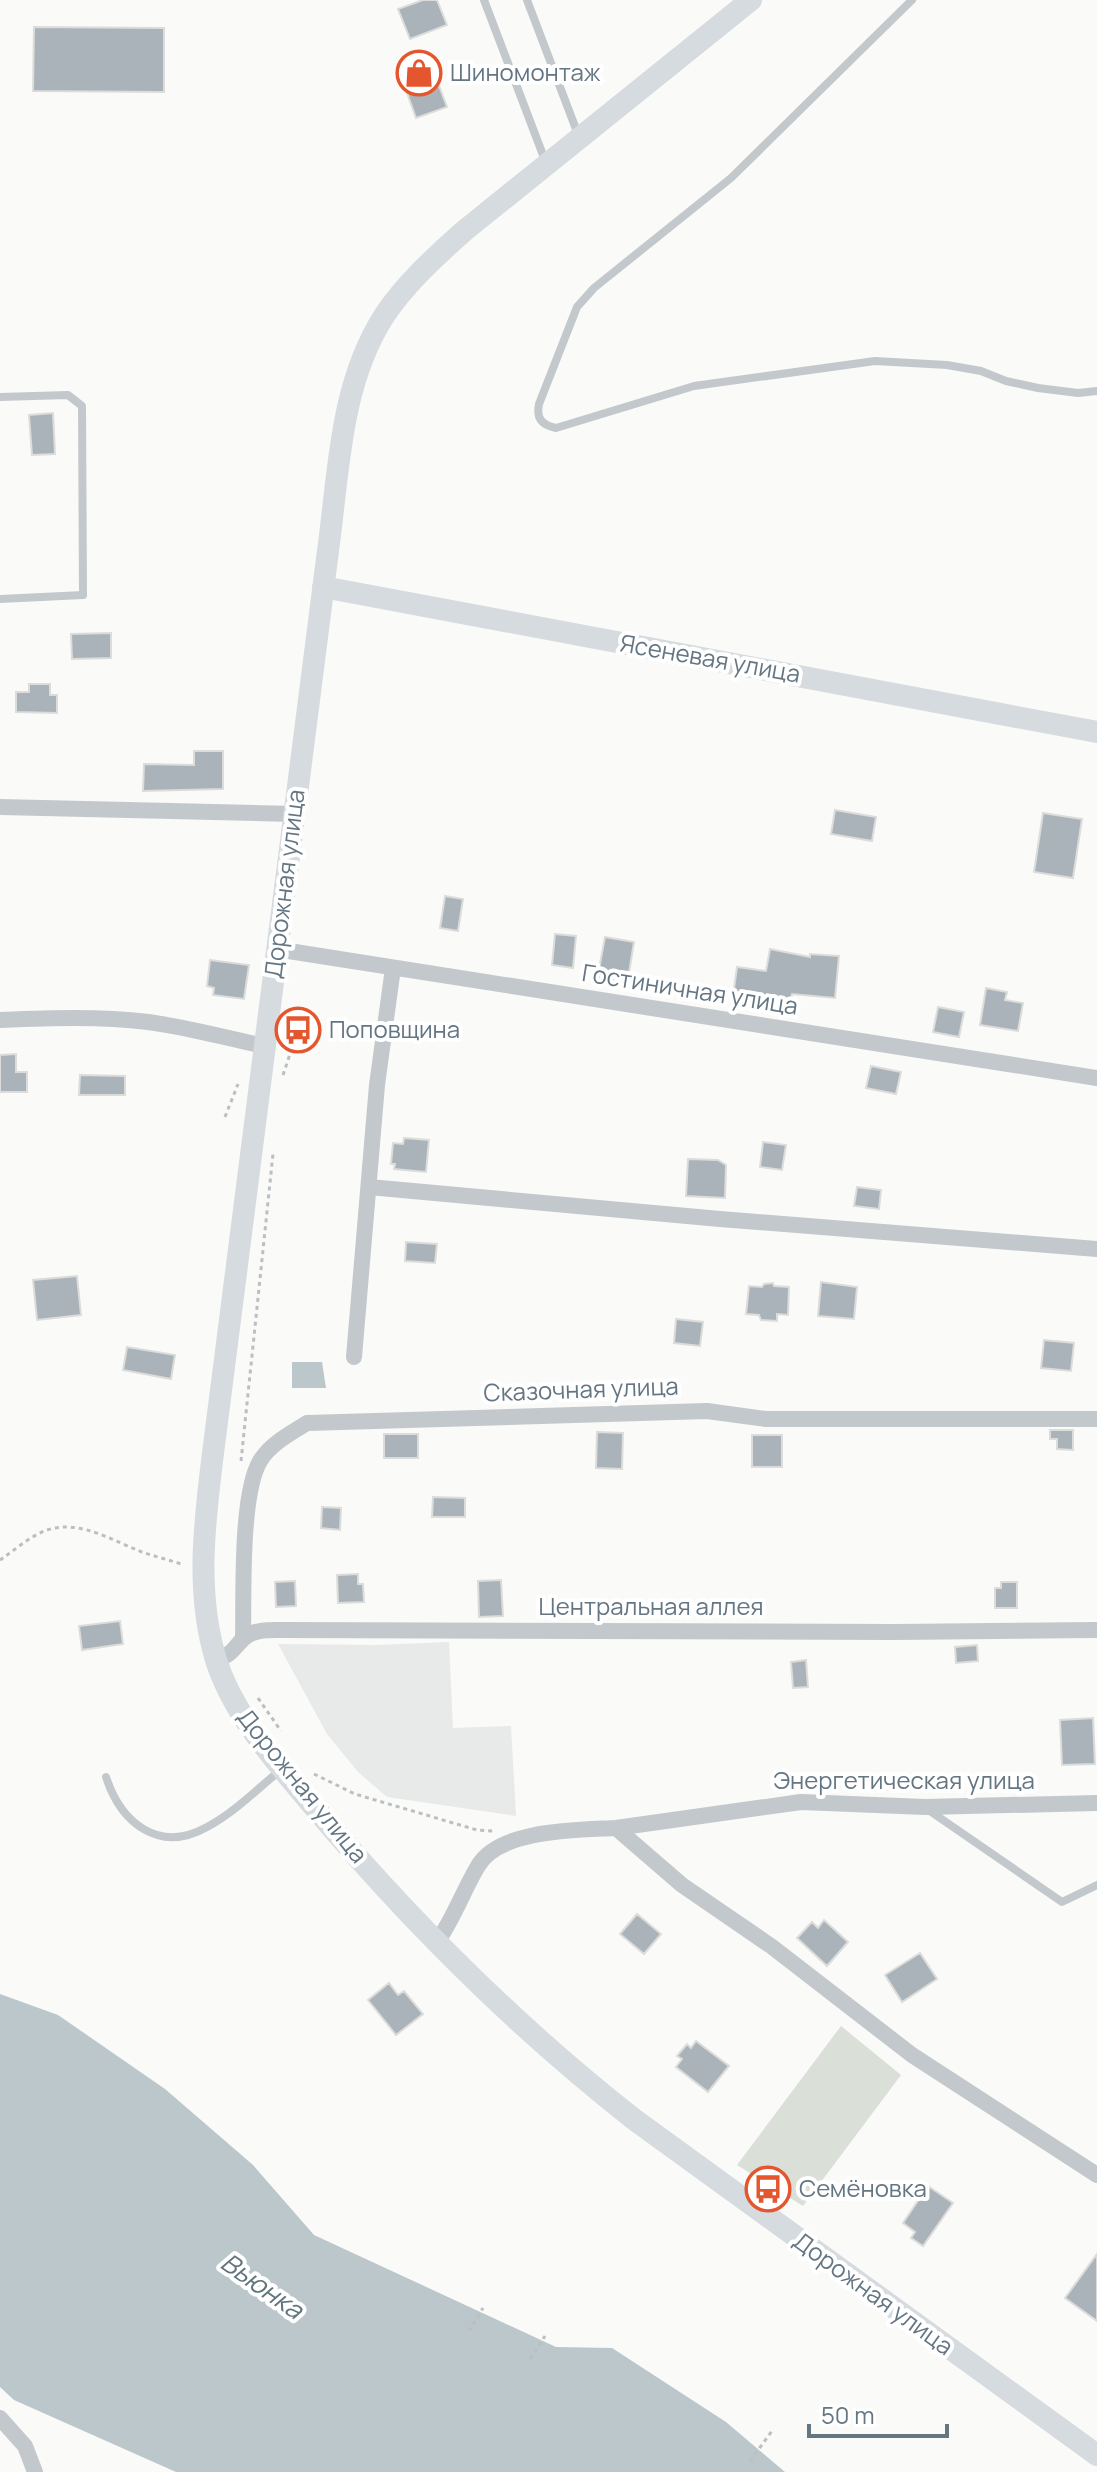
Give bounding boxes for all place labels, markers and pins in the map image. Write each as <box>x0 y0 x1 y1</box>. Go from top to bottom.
shop icon: Шиномонтаж <box>395 49 443 97</box>
place label: Шиномонтаж <box>450 55 601 88</box>
bus stop icon: Поповщина <box>274 1006 322 1054</box>
place label: Поповщина <box>329 1012 460 1045</box>
bus stop icon: Семёновка <box>744 2165 792 2213</box>
place label: Семёновка <box>799 2171 927 2204</box>

